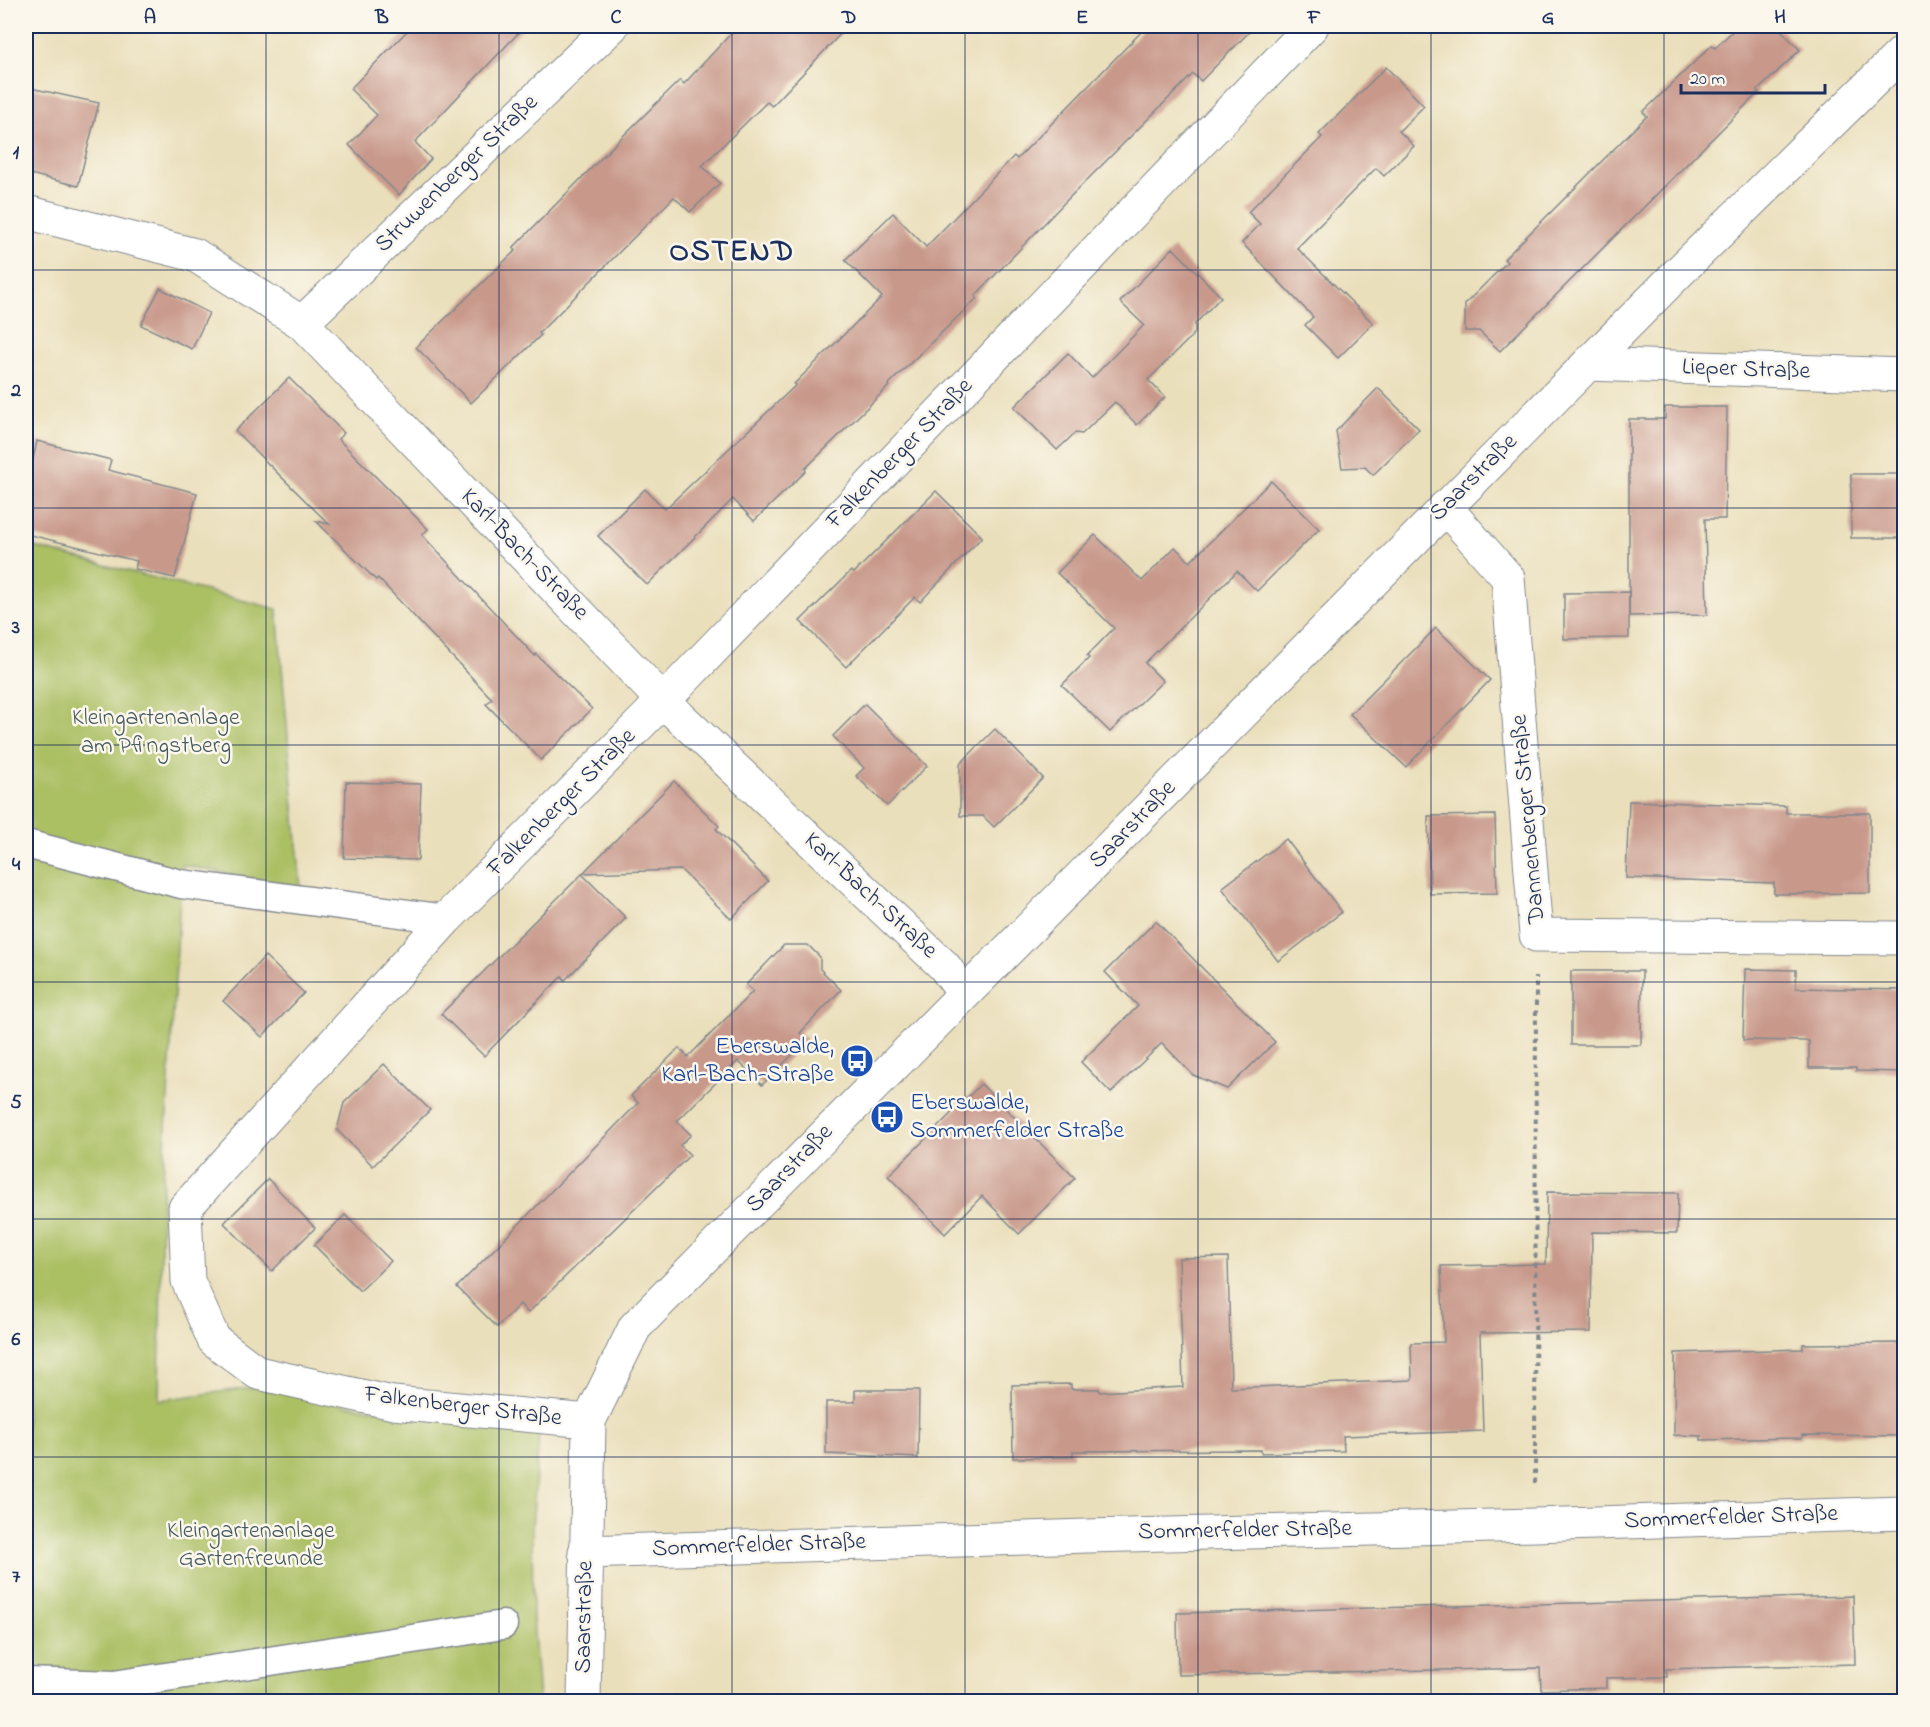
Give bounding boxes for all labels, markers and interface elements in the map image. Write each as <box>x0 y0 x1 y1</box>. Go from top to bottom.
text: A <box>144 4 156 33</box>
text: B <box>374 4 389 33</box>
text: C <box>611 4 622 33</box>
text: D <box>841 4 856 33</box>
text: E <box>1076 4 1088 33</box>
text: F <box>1307 4 1321 33</box>
text: G <box>1542 4 1555 33</box>
text: H <box>1774 4 1786 33</box>
scale bar <box>1681 57 1825 95</box>
text: 20 m <box>1690 67 1725 93</box>
street label: Struwenberger Straße <box>367 86 547 262</box>
text: 1 <box>13 139 20 168</box>
district label: OSTEND <box>669 231 795 275</box>
street label: Lieper Straße <box>1681 350 1811 390</box>
street label: Falkenberger Straße <box>818 370 982 538</box>
text: 2 <box>10 377 21 406</box>
street label: Saarstraße <box>1422 426 1526 530</box>
street label: Karl-Bach-Straße <box>452 481 597 629</box>
text: 3 <box>11 614 20 643</box>
park label: Kleingartenanlage am Pfingstberg <box>72 701 240 764</box>
street label: Dannenberger Straße <box>1502 713 1556 926</box>
street label: Falkenberger Straße <box>479 720 645 886</box>
street label: Saarstraße <box>1081 772 1185 878</box>
street label: Karl-Bach-Straße <box>795 824 945 968</box>
text: 4 <box>12 851 21 880</box>
place label: Eberswalde, Karl-Bach-Straße <box>662 1030 834 1093</box>
bus stop icon: Eberswalde, Karl-Bach-Straße <box>839 1043 875 1079</box>
place label: Eberswalde, Sommerfelder Straße <box>910 1086 1124 1149</box>
text: 5 <box>10 1089 22 1118</box>
bus stop icon: Eberswalde, Sommerfelder Straße <box>869 1099 905 1135</box>
street label: Saarstraße <box>738 1116 842 1222</box>
text: 6 <box>12 1326 21 1355</box>
street label: Falkenberger Straße <box>361 1377 564 1437</box>
street label: Sommerfelder Straße <box>1623 1497 1839 1539</box>
street label: Sommerfelder Straße <box>1138 1512 1353 1550</box>
park label: Kleingartenanlage Gartenfreunde <box>167 1514 335 1577</box>
street label: Sommerfelder Straße <box>651 1525 867 1567</box>
street label: Saarstraße <box>567 1560 603 1674</box>
text: 7 <box>12 1563 21 1592</box>

